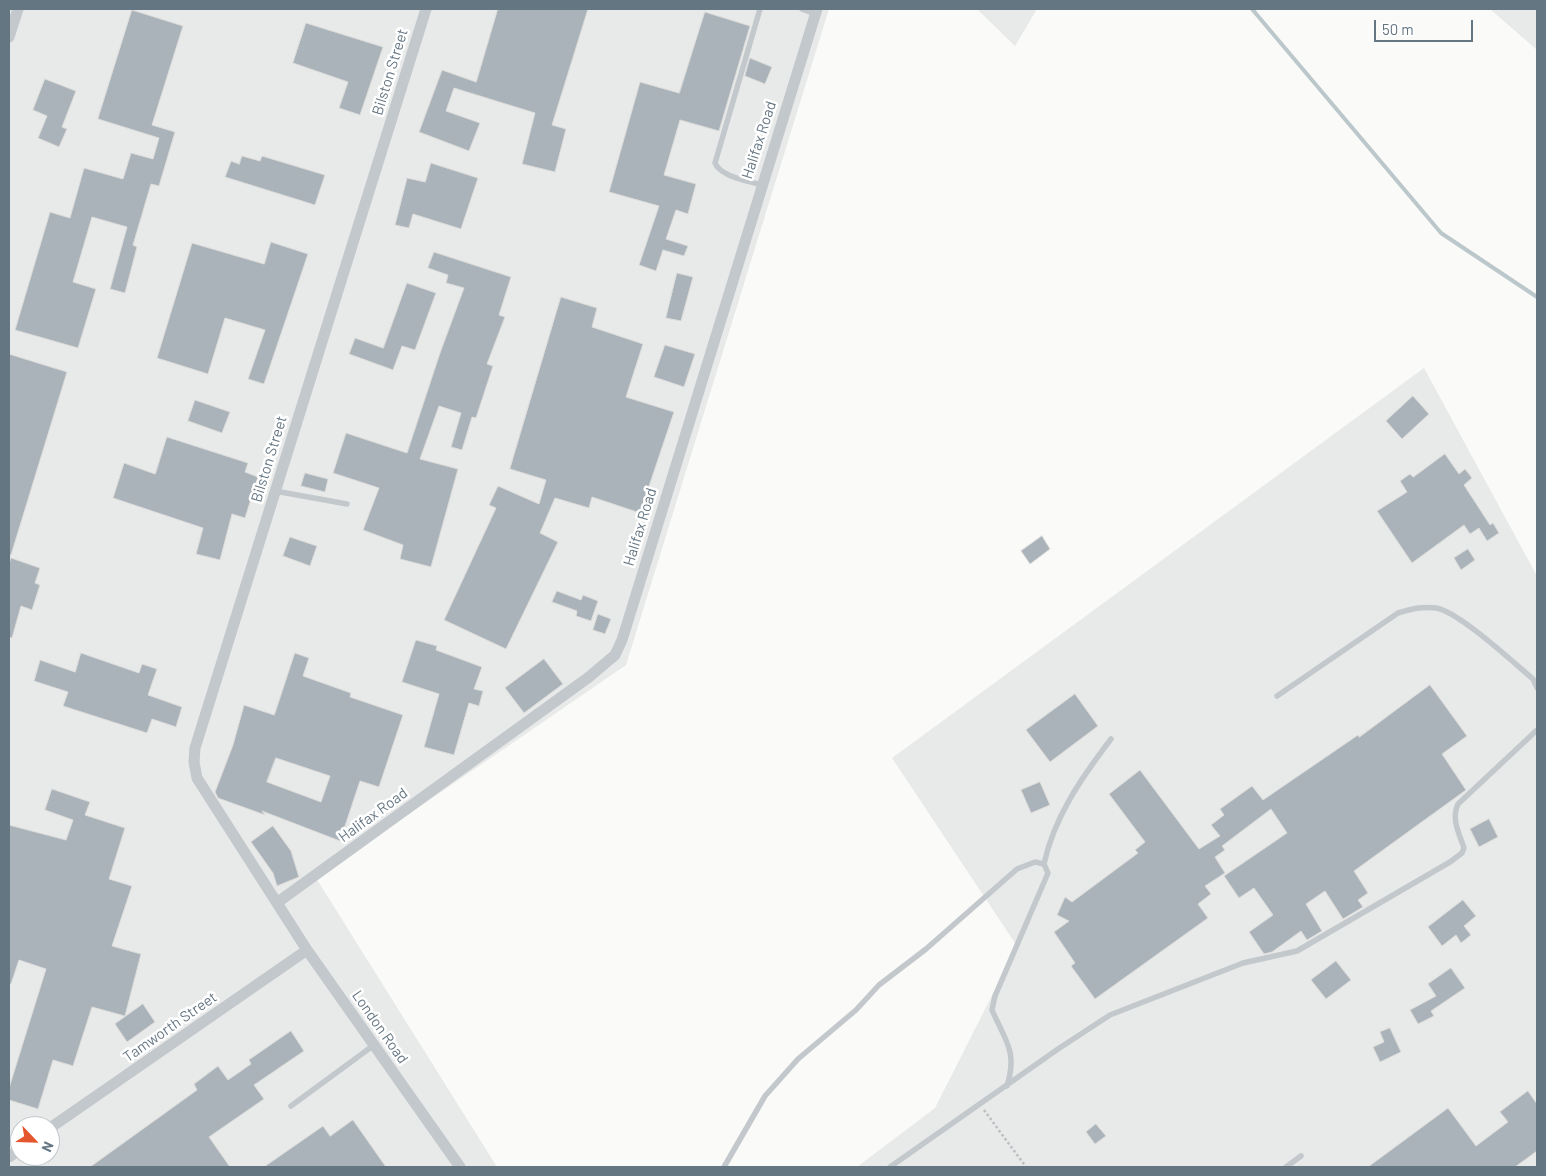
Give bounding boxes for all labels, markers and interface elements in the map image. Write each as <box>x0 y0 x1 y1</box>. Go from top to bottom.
scale bar <box>1376 10 1475 42</box>
text: 50 m <box>1382 20 1414 38</box>
street label: Bilston Street <box>368 27 412 117</box>
street label: Halifax Road <box>738 99 780 181</box>
street label: Bilston Street <box>247 414 291 504</box>
street label: Halifax Road <box>620 486 660 568</box>
street label: Halifax Road <box>335 784 411 846</box>
street label: London Road <box>348 987 412 1067</box>
street label: Tamworth Street <box>120 988 220 1066</box>
north arrow <box>10 1116 60 1166</box>
text: N <box>39 1139 58 1155</box>

